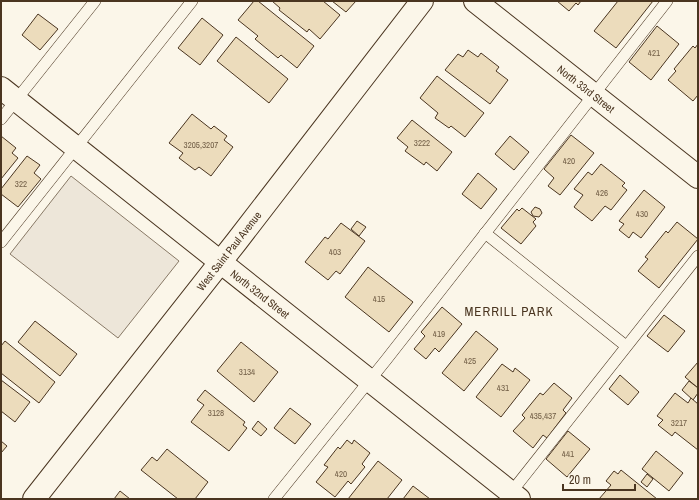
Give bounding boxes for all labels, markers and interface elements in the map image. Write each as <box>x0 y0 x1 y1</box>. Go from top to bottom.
house number: 421 <box>648 47 660 59</box>
street label: North 33rd Street <box>554 62 618 116</box>
house number: 3222 <box>414 137 430 149</box>
house number: 3205,3207 <box>184 139 218 151</box>
house number: 420 <box>563 155 575 167</box>
house number: 322 <box>15 178 27 190</box>
house number: 426 <box>596 187 608 199</box>
street label: West Saint Paul Avenue <box>194 208 264 294</box>
house number: 430 <box>636 208 648 220</box>
house number: 403 <box>329 246 341 258</box>
street label: North 32nd Street <box>228 267 293 322</box>
house number: 415 <box>373 293 385 305</box>
district label: MERRILL PARK <box>464 303 554 320</box>
house number: 419 <box>433 328 445 340</box>
house number: 425 <box>464 355 476 367</box>
house number: 3134 <box>239 366 255 378</box>
house number: 431 <box>497 382 509 394</box>
house number: 3128 <box>208 407 224 419</box>
house number: 435,437 <box>530 410 556 422</box>
house number: 3217 <box>671 417 687 429</box>
house number: 441 <box>562 448 574 460</box>
scale bar <box>563 466 635 492</box>
house number: 420 <box>335 468 347 480</box>
text: 20 m <box>569 472 591 488</box>

